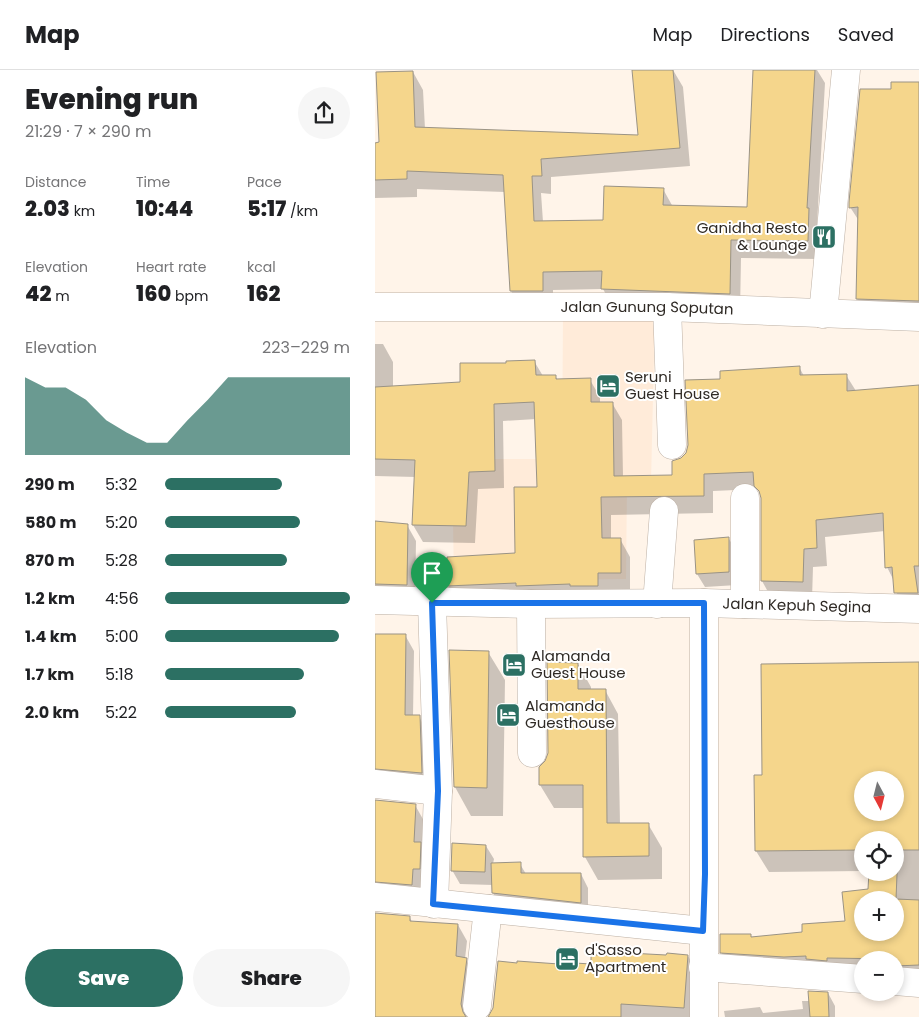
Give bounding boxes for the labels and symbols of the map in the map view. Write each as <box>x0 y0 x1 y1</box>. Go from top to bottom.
place label: Ganidha Resto & Lounge <box>697 217 807 255</box>
restaurant icon: Ganidha Resto & Lounge <box>811 224 837 250</box>
street label: Jalan Gunung Soputan <box>560 296 734 320</box>
place label: Seruni Guest House <box>625 366 720 404</box>
hotel icon: Seruni Guest House <box>595 373 621 399</box>
pin <box>411 552 453 603</box>
street label: Jalan Kepuh Segina <box>722 593 872 618</box>
place label: Alamanda Guest House <box>531 645 626 683</box>
hotel icon: Alamanda Guest House <box>501 652 527 678</box>
place label: Alamanda Guesthouse <box>525 695 615 733</box>
hotel icon: Alamanda Guesthouse <box>495 702 521 728</box>
north arrow <box>854 771 904 821</box>
place label: d'Sasso Apartment <box>585 939 666 977</box>
hotel icon: d'Sasso Apartment <box>554 946 580 972</box>

